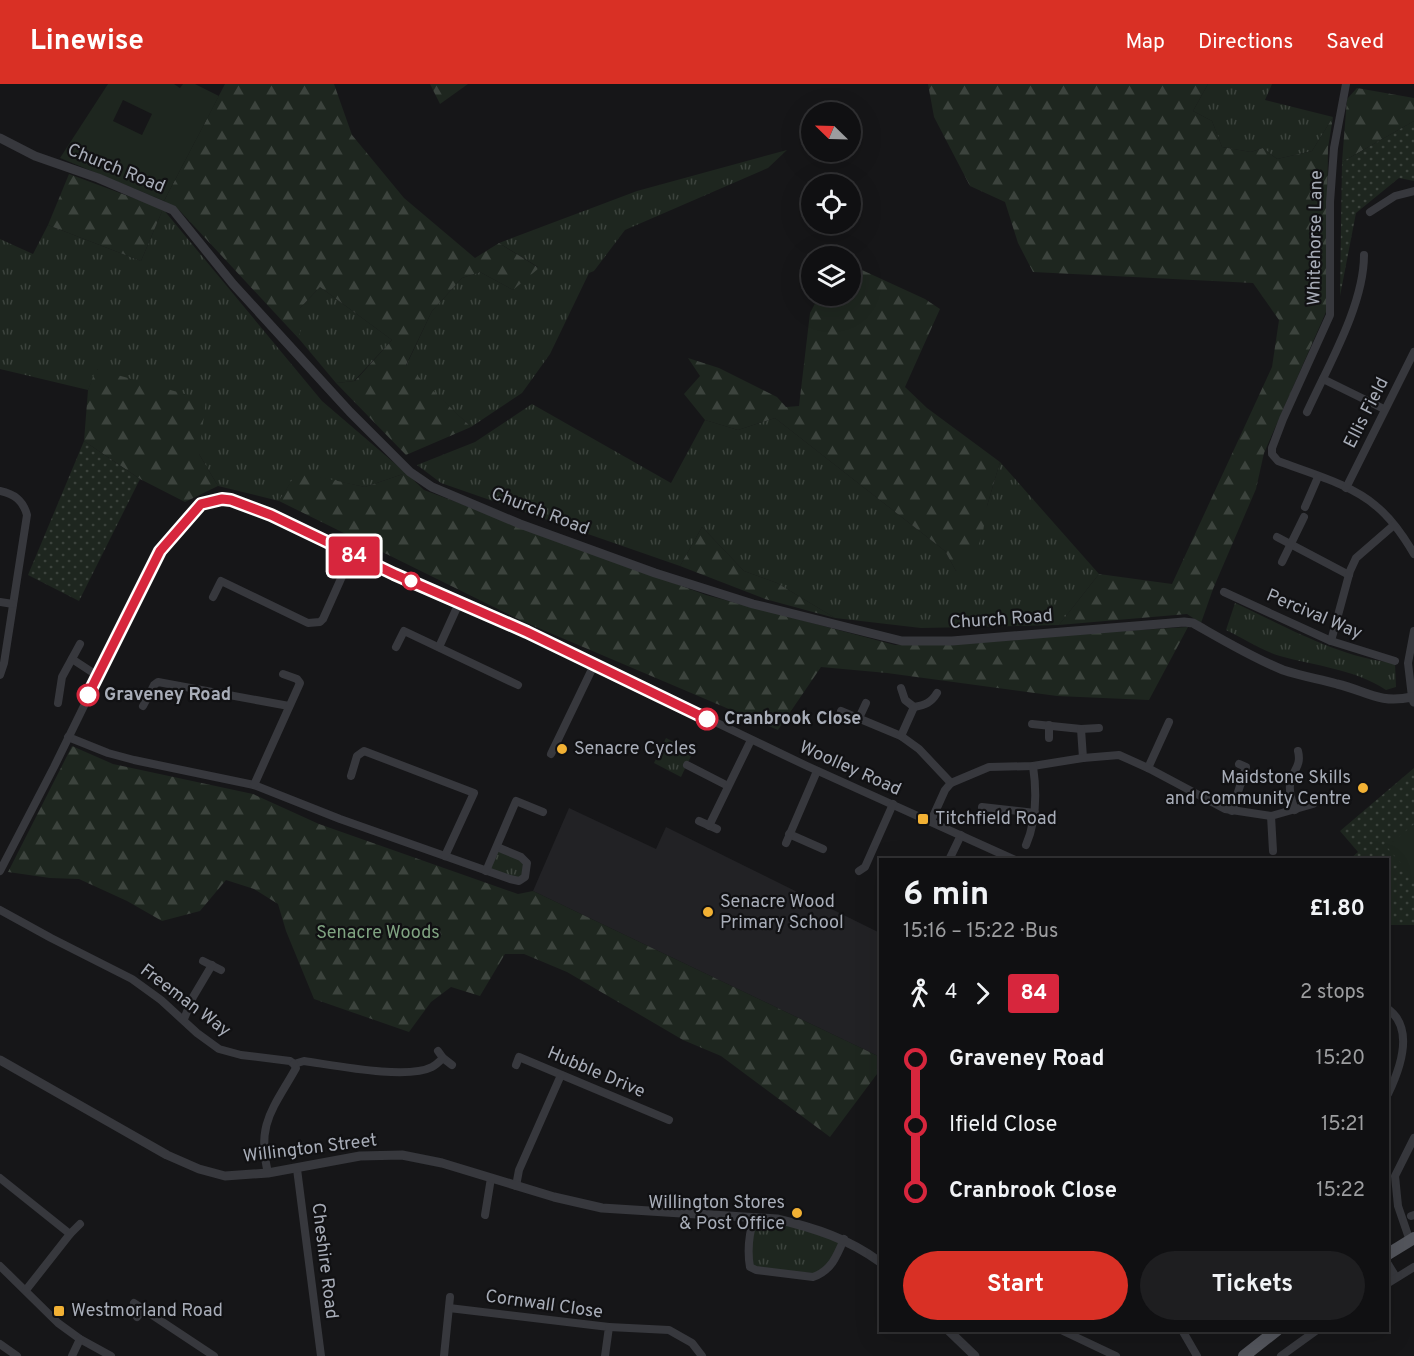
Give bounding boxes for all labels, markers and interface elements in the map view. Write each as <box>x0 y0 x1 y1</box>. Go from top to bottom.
text: Linewise <box>30 24 144 60</box>
text: Map <box>1125 29 1165 56</box>
text: Directions <box>1198 29 1293 56</box>
text: Saved <box>1326 29 1384 56</box>
north arrow <box>801 102 861 162</box>
map controls <box>801 102 861 306</box>
street label: Church Road <box>64 139 168 199</box>
street label: Whitehorse Lane <box>1303 170 1329 306</box>
button: locate <box>801 174 861 234</box>
button: layers <box>801 246 861 306</box>
street label: Ellis Field <box>1339 374 1395 452</box>
street label: Church Road <box>488 483 592 541</box>
line badge: 84 <box>327 536 381 576</box>
text: 84 <box>341 543 367 570</box>
unlabelled marker <box>402 572 420 590</box>
street label: Percival Way <box>1263 585 1365 645</box>
street label: Church Road <box>949 605 1053 635</box>
marker: Graveney Road <box>77 684 99 706</box>
place label: Graveney Road <box>104 684 231 707</box>
marker: Cranbrook Close <box>696 708 718 730</box>
place label: Cranbrook Close <box>724 708 861 731</box>
street label: Woolley Road <box>795 736 905 802</box>
place label: Senacre Cycles <box>574 738 696 761</box>
marker: Senacre Cycles <box>555 742 569 756</box>
place label: Maidstone Skills and Community Centre <box>1165 767 1351 811</box>
marker: Maidstone Skills and Community Centre <box>1356 781 1370 795</box>
place label: Titchfield Road <box>935 808 1057 831</box>
marker: Titchfield Road <box>916 812 930 826</box>
text: 6 min <box>903 875 989 917</box>
place label: Senacre Wood Primary School <box>720 891 844 935</box>
text: £1.80 <box>1310 896 1365 923</box>
marker: Senacre Wood Primary School <box>701 905 715 919</box>
text: 15:16 – 15:22 · Bus <box>903 919 1058 945</box>
park label: Senacre Woods <box>316 922 440 945</box>
street label: Freeman Way <box>135 959 235 1043</box>
icon: walk <box>903 977 936 1010</box>
icon: forward <box>966 977 999 1010</box>
text: 4 <box>945 980 957 1006</box>
text: 84 <box>1020 980 1047 1007</box>
text: 2 stops <box>1300 980 1365 1006</box>
street label: Hubble Drive <box>544 1042 648 1104</box>
text: Graveney Road <box>949 1046 1104 1073</box>
text: 15:20 <box>1316 1046 1365 1072</box>
text: Ifield Close <box>949 1112 1057 1139</box>
text: 15:21 <box>1321 1112 1365 1138</box>
street label: Willington Street <box>242 1129 378 1169</box>
text: Cranbrook Close <box>949 1178 1117 1205</box>
text: 15:22 <box>1316 1178 1365 1204</box>
place label: Willington Stores & Post Office <box>648 1192 785 1236</box>
street label: Cheshire Road <box>305 1202 343 1320</box>
marker: Willington Stores & Post Office <box>790 1206 804 1220</box>
button: Start <box>903 1251 1128 1320</box>
button: Tickets <box>1140 1251 1365 1320</box>
street label: Cornwall Close <box>484 1285 604 1325</box>
place label: Westmorland Road <box>71 1300 223 1323</box>
marker: Westmorland Road <box>52 1304 66 1318</box>

